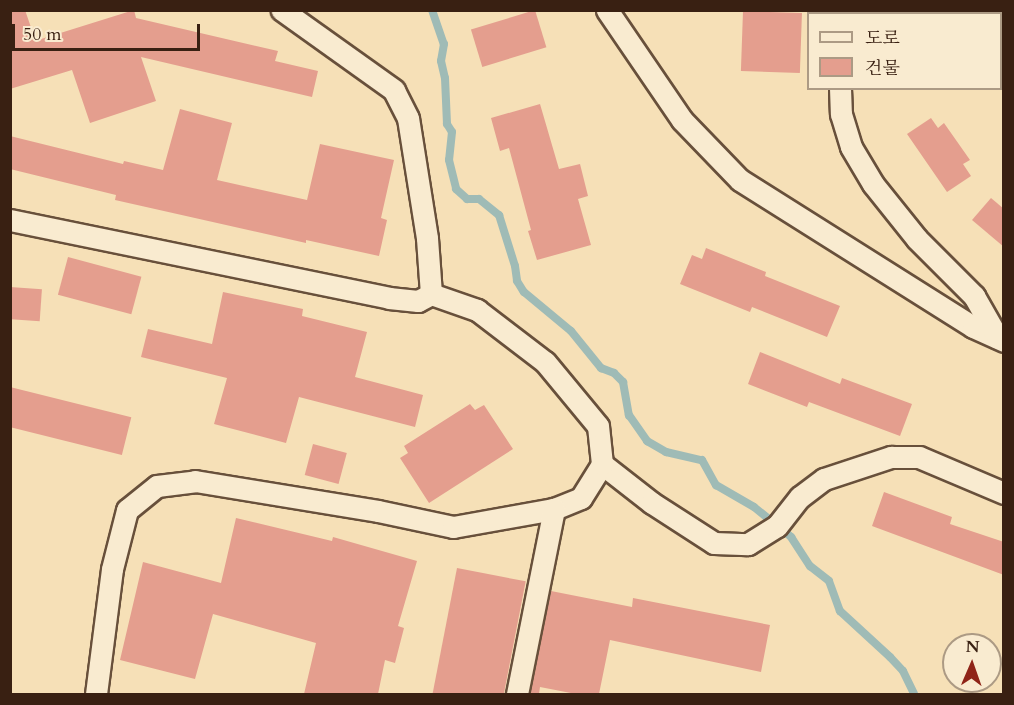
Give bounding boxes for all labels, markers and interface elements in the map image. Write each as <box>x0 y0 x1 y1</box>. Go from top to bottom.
scale bar <box>15 12 202 50</box>
legend <box>807 12 1002 90</box>
text: 50 m <box>23 22 62 47</box>
text: 도로 <box>865 26 900 51</box>
text: 건물 <box>865 56 900 81</box>
north arrow <box>942 633 1002 693</box>
text: N <box>965 636 980 658</box>

